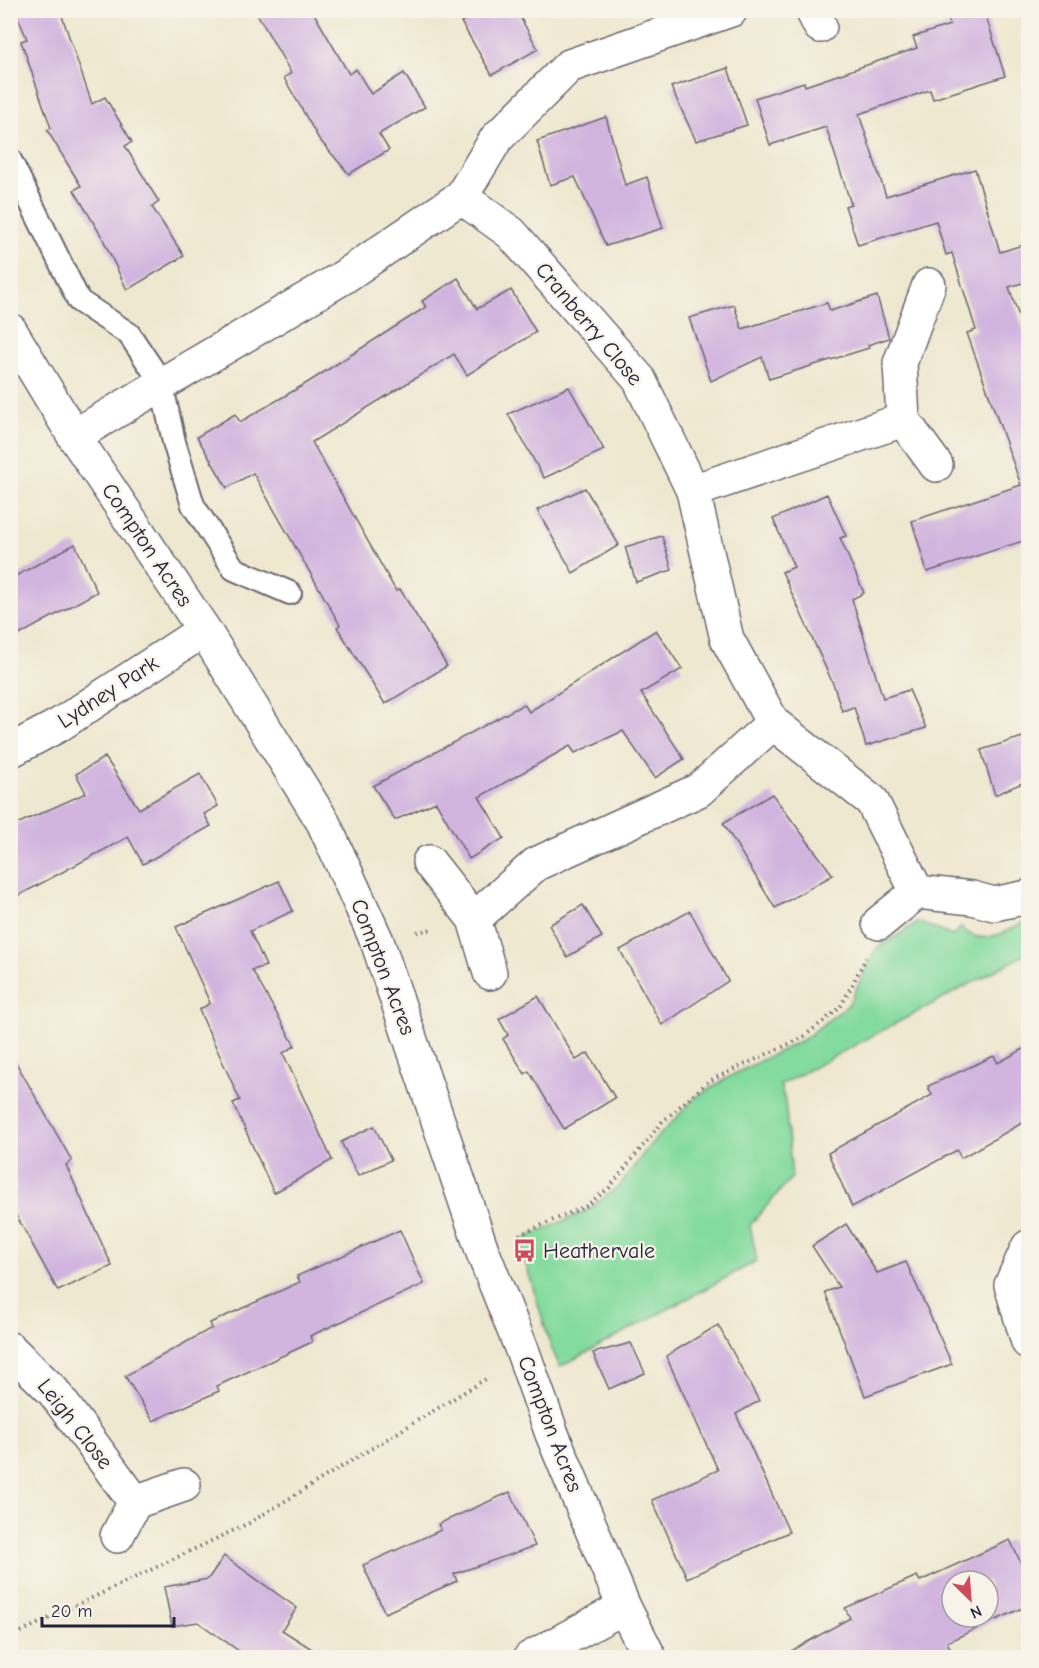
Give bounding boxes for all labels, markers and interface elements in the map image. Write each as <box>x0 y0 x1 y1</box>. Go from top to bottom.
street label: Cranberry Close <box>530 257 648 391</box>
street label: Compton Acres <box>96 478 198 612</box>
street label: Lydney Park <box>53 650 163 734</box>
street label: Compton Acres <box>345 895 421 1039</box>
bus stop icon: Heathervale <box>512 1238 538 1264</box>
place label: Heathervale <box>543 1238 655 1264</box>
street label: Compton Acres <box>512 1352 588 1496</box>
street label: Leigh Close <box>32 1374 118 1474</box>
north arrow <box>940 1569 1000 1629</box>
scale bar <box>42 1590 174 1628</box>
text: 20 m <box>51 1601 92 1622</box>
text: N <box>967 1601 984 1622</box>

